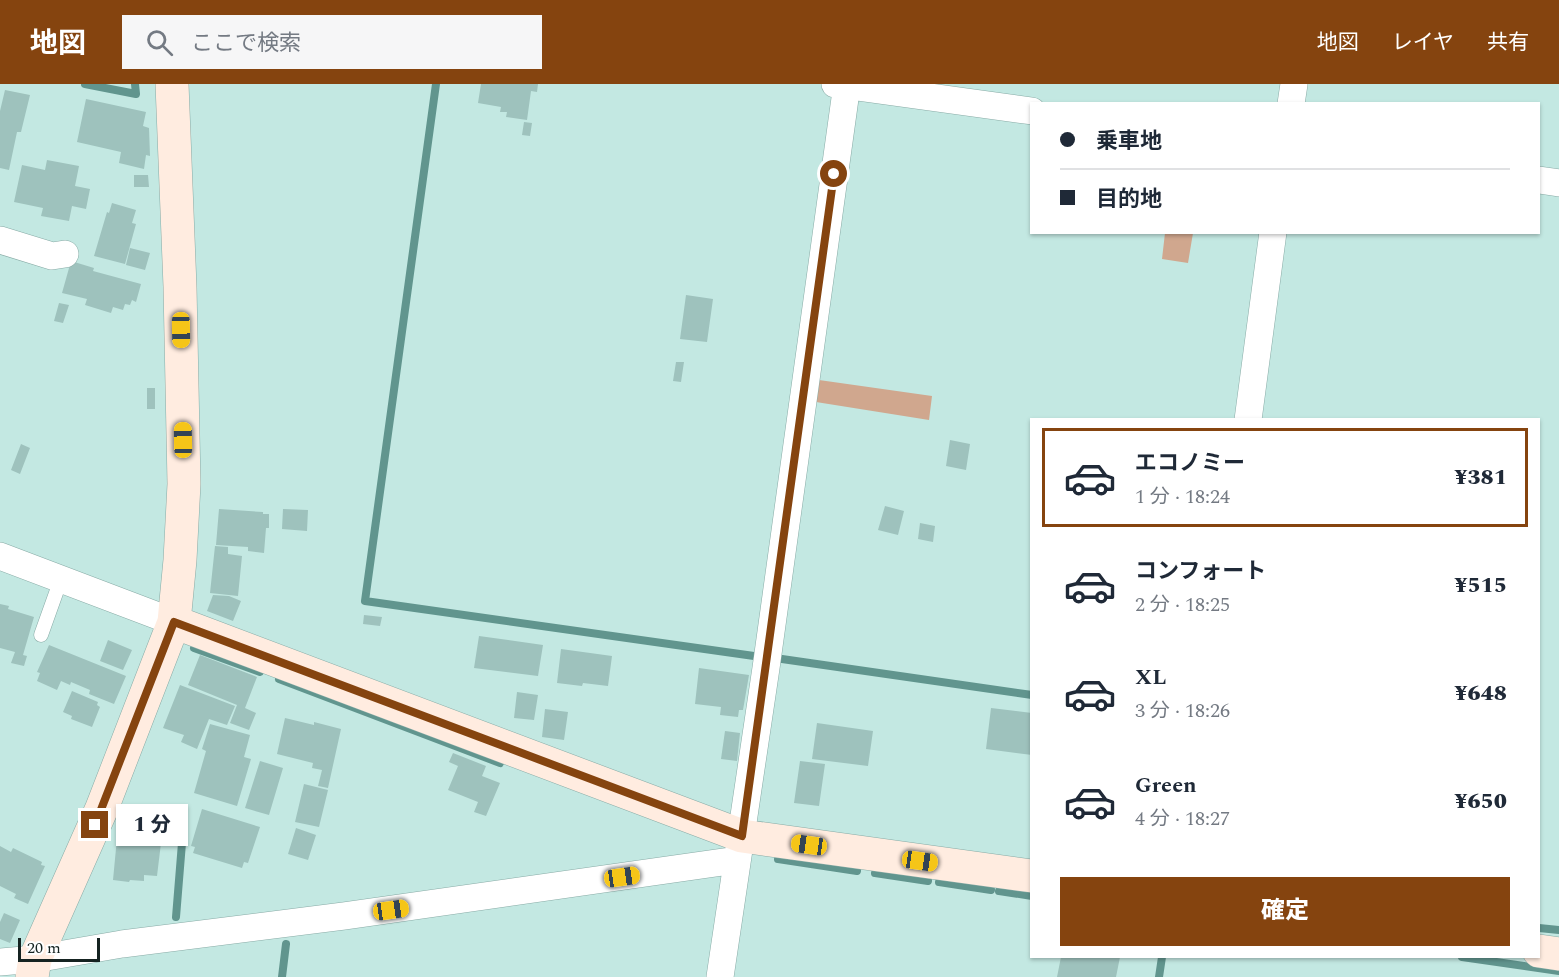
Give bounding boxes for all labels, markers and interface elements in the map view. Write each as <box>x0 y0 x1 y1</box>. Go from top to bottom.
search box <box>122 15 542 69</box>
text: 地図 <box>30 22 86 65</box>
icon: search <box>143 26 176 59</box>
text: ここで検索 <box>191 27 301 60</box>
text: 地図 <box>1317 27 1359 59</box>
text: レイヤ <box>1392 27 1454 59</box>
text: 共有 <box>1487 27 1529 59</box>
text: 乗車地 <box>1096 125 1162 158</box>
route start <box>820 160 847 187</box>
text: 目的地 <box>1096 183 1162 216</box>
car <box>172 312 190 348</box>
car <box>174 422 192 458</box>
text: エコノミー <box>1135 447 1245 480</box>
icon: car <box>1063 451 1117 505</box>
text: ¥381 <box>1454 461 1507 494</box>
text: 1 分 · 18:24 <box>1135 482 1230 512</box>
text: コンフォート <box>1135 555 1266 588</box>
icon: car <box>1063 559 1117 613</box>
text: ¥515 <box>1454 569 1507 602</box>
text: 2 分 · 18:25 <box>1135 590 1230 620</box>
text: XL <box>1135 661 1166 694</box>
icon: car <box>1063 667 1117 721</box>
text: ¥648 <box>1454 677 1507 710</box>
text: 3 分 · 18:26 <box>1135 696 1230 726</box>
text: Green <box>1135 769 1197 802</box>
icon: car <box>1063 775 1117 829</box>
text: ¥650 <box>1454 785 1507 818</box>
callout: 1 分 <box>116 804 188 846</box>
text: 4 分 · 18:27 <box>1135 804 1230 834</box>
text: 1 分 <box>134 810 171 840</box>
route end <box>81 811 108 838</box>
car <box>790 834 828 856</box>
car <box>901 850 939 872</box>
car <box>603 866 641 888</box>
button: 確定 <box>1060 877 1510 946</box>
car <box>372 899 410 921</box>
scale bar <box>18 935 100 962</box>
text: 20 m <box>27 936 61 960</box>

